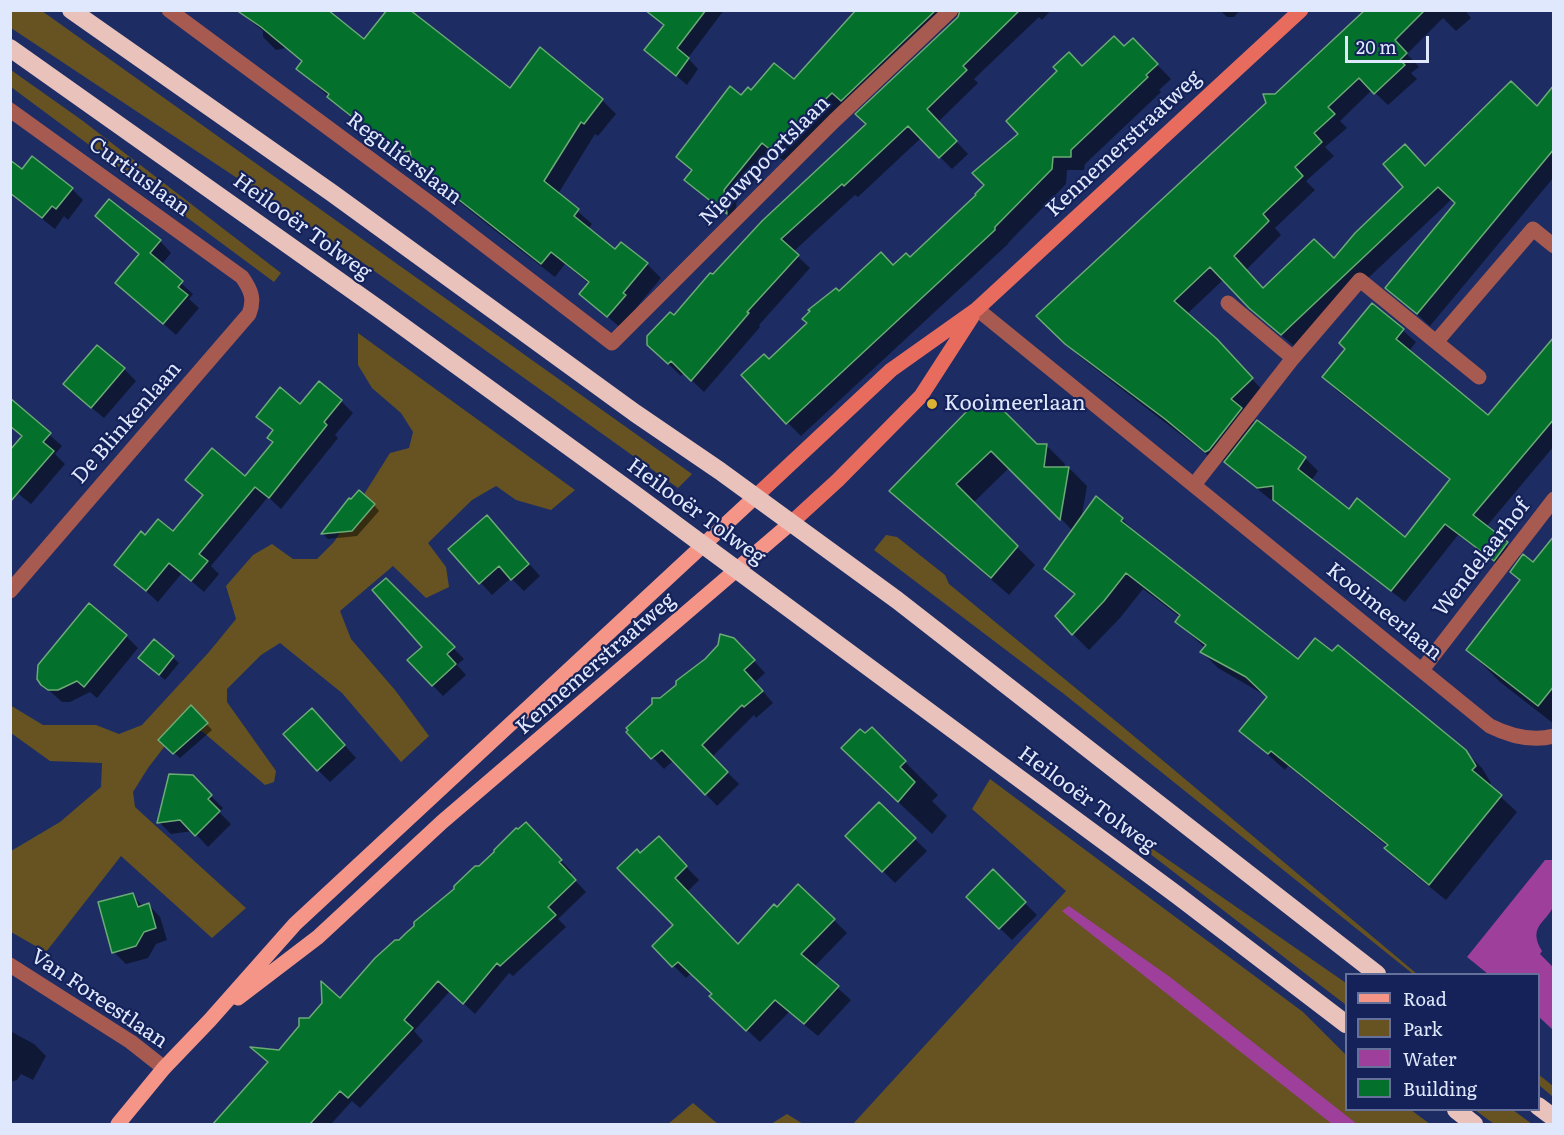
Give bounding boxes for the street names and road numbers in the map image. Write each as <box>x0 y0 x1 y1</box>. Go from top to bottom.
street label: Kennemerstraatweg <box>1041 66 1207 222</box>
street label: Nieuwpoortslaan <box>695 91 835 231</box>
street label: Regulierslaan <box>341 107 467 211</box>
street label: Curtiuslaan <box>83 132 195 222</box>
street label: Heilooër Tolweg <box>228 168 376 286</box>
street label: De Blinkenlaan <box>67 357 187 489</box>
street label: Heilooër Tolweg <box>622 453 770 571</box>
street label: Wendelaarhof <box>1428 494 1536 622</box>
street label: Kooimeerlaan <box>1321 558 1447 666</box>
street label: Kennemerstraatweg <box>511 588 681 740</box>
street label: Heilooër Tolweg <box>1013 741 1161 859</box>
street label: Van Foreestlaan <box>26 944 172 1054</box>

